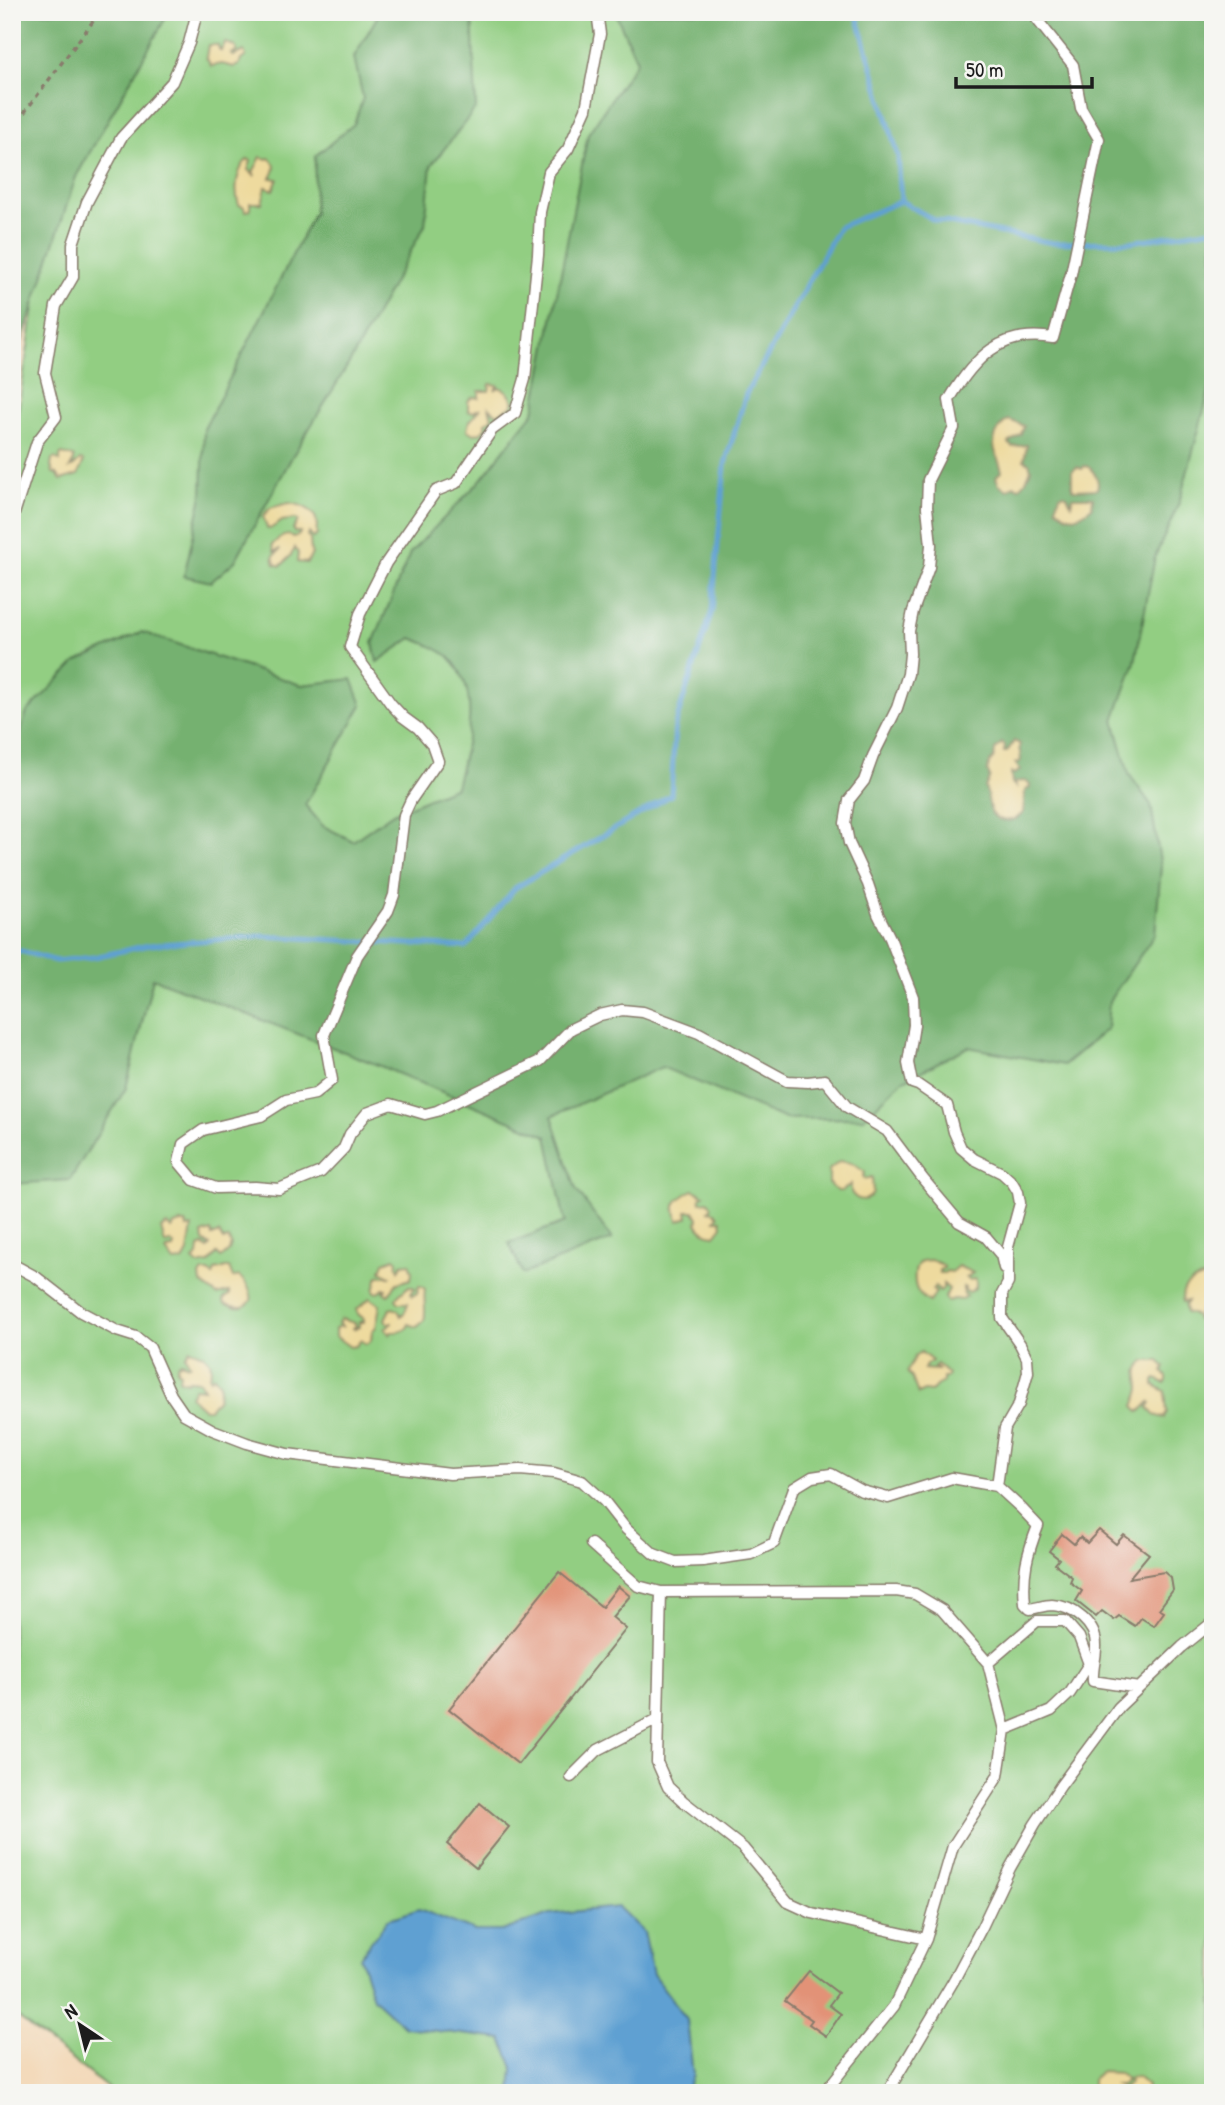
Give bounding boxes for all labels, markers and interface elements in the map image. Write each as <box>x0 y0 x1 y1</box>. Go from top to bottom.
scale bar <box>956 46 1092 90</box>
text: 50 m <box>966 55 1003 84</box>
north arrow <box>46 1990 116 2060</box>
text: N <box>59 1998 82 2025</box>

